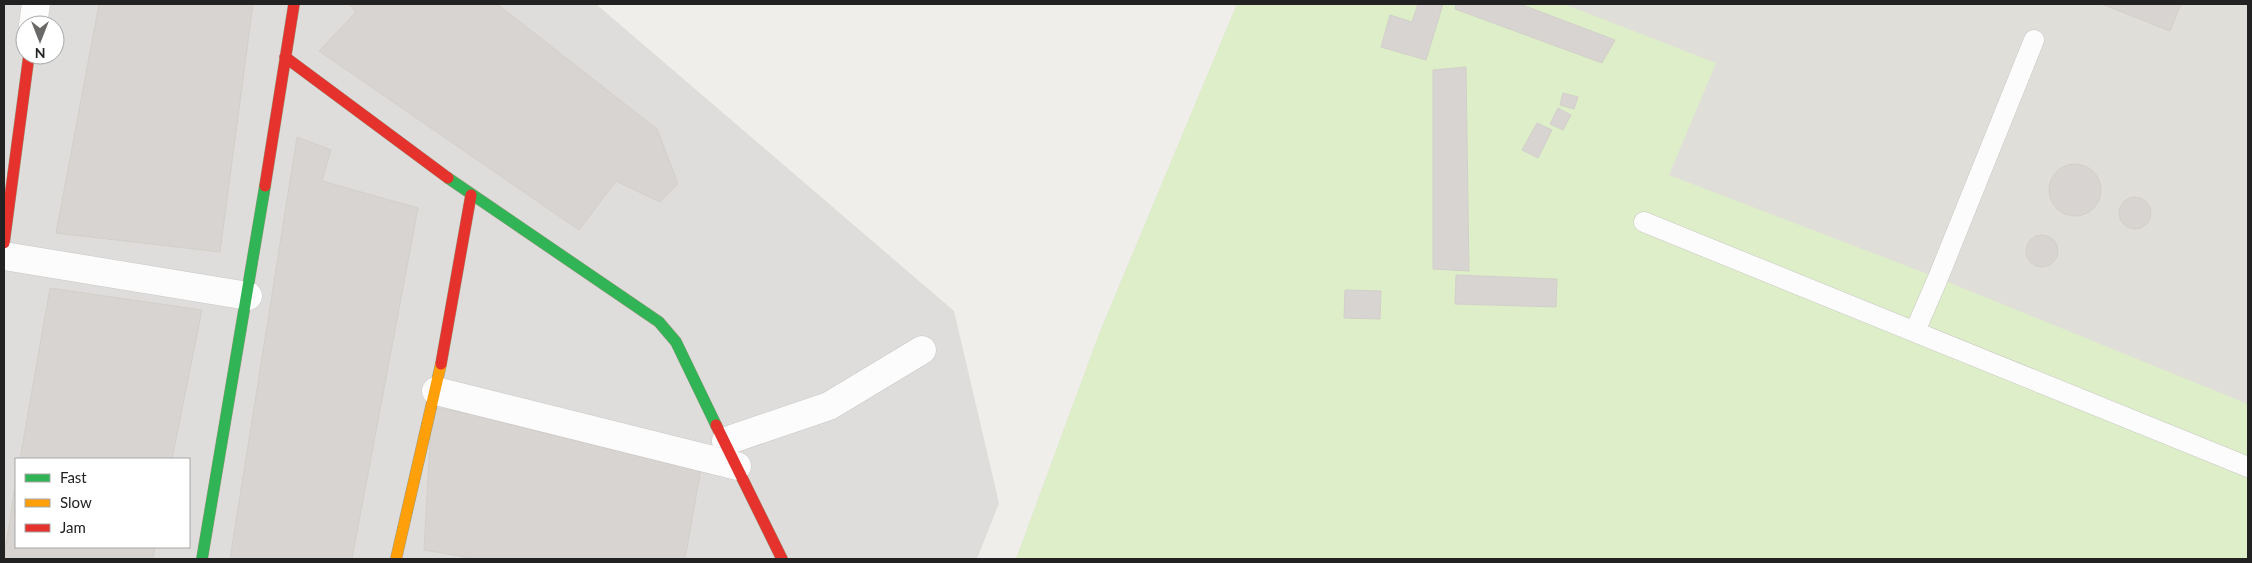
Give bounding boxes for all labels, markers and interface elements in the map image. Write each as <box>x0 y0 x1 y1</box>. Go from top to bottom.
north arrow <box>15 15 65 65</box>
text: N <box>35 45 45 62</box>
legend <box>15 458 190 548</box>
text: Fast <box>60 468 87 486</box>
text: Slow <box>60 493 92 511</box>
text: Jam <box>60 518 86 536</box>

